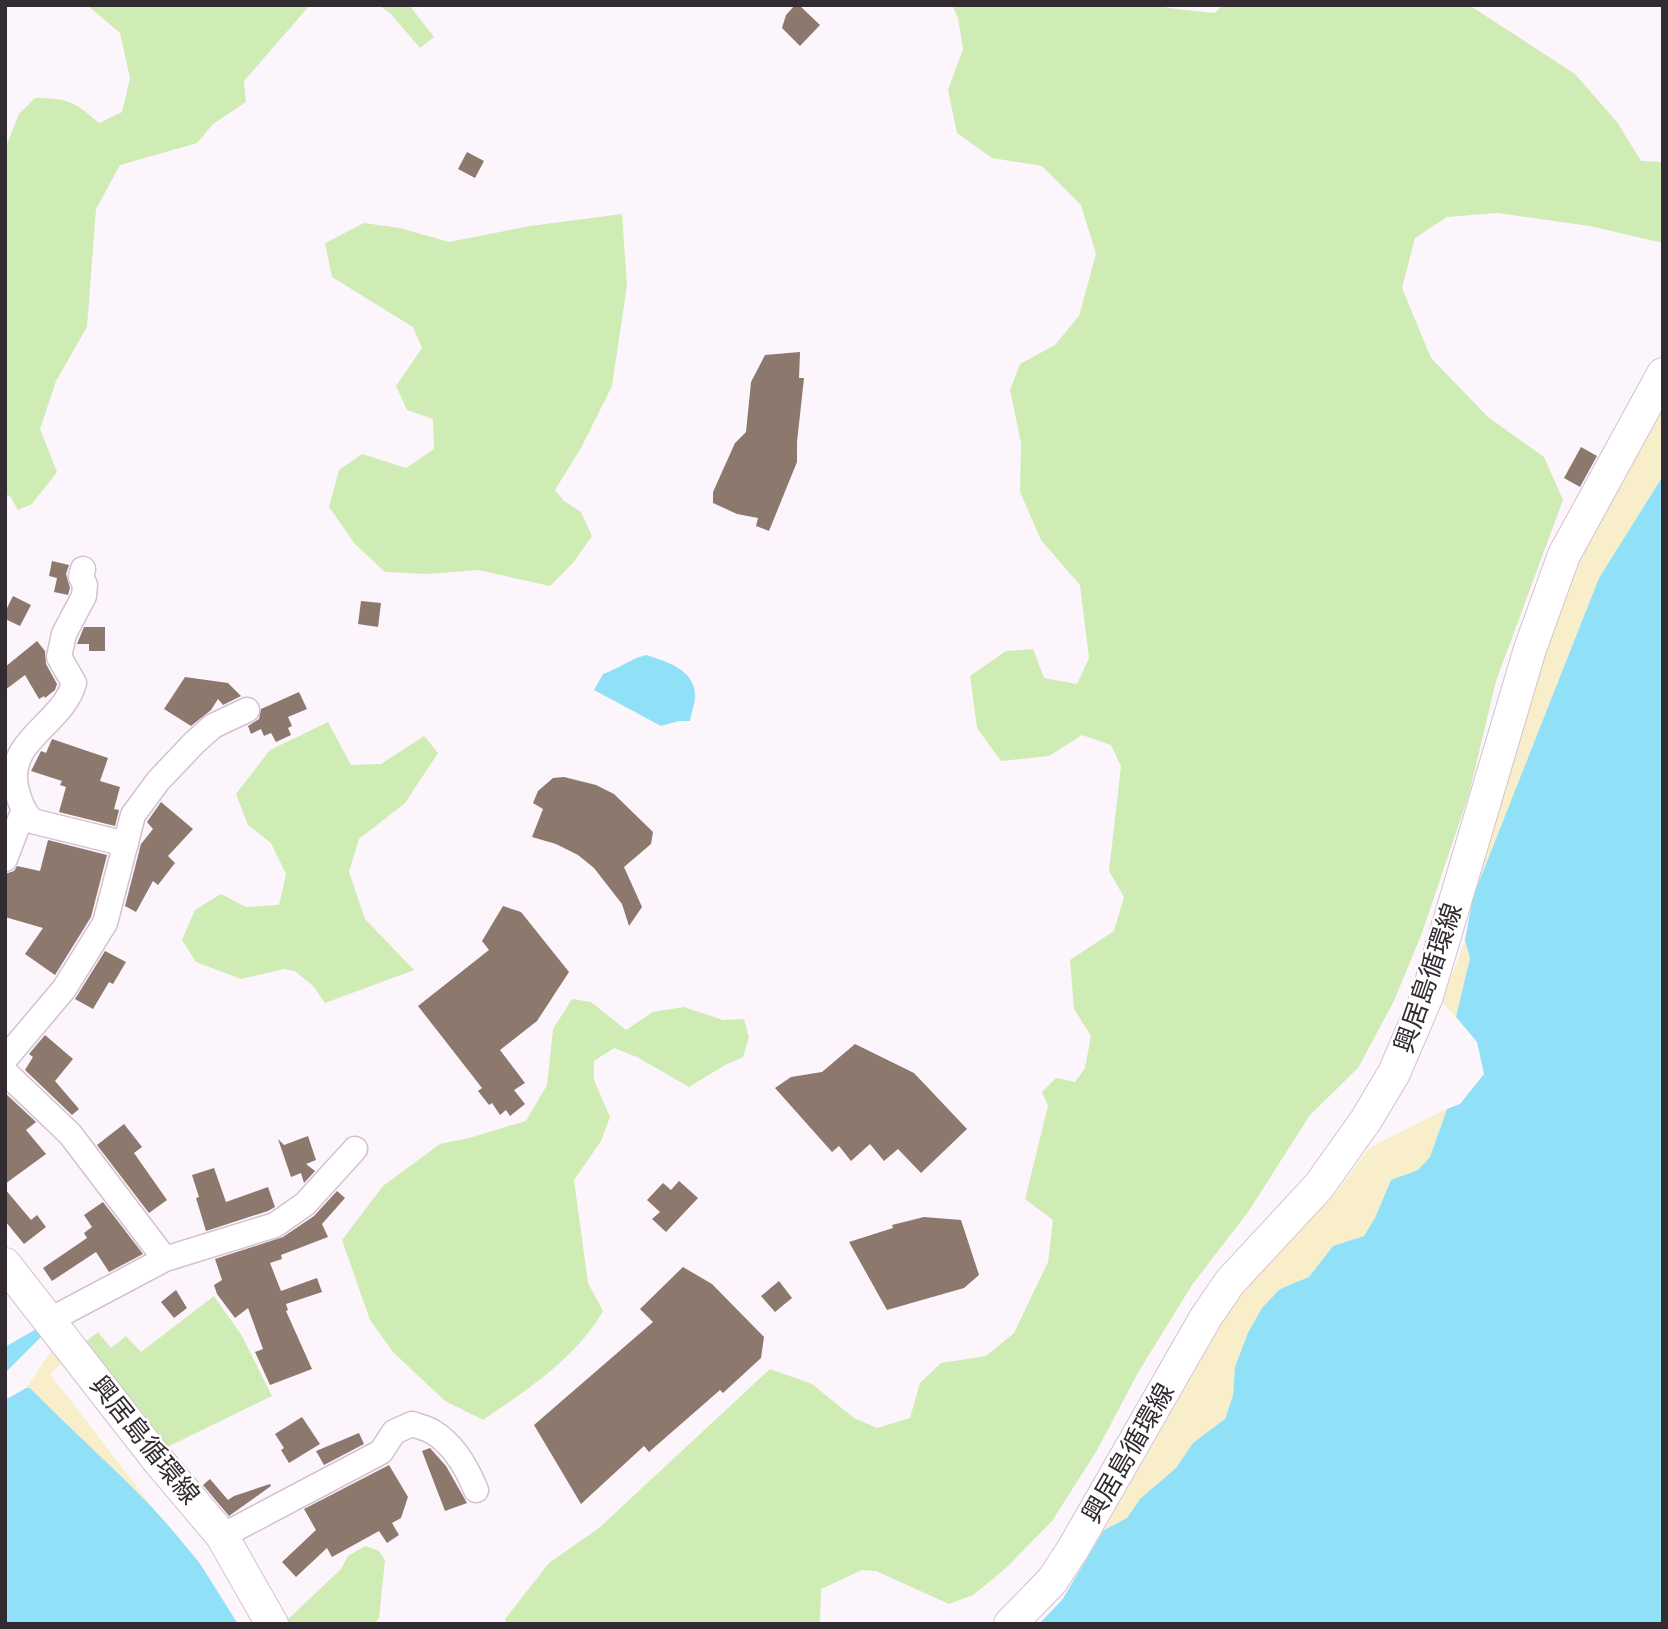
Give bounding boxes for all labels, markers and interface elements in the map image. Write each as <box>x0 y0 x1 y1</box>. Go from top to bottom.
street label: 興居島循環線 <box>1387 899 1469 1057</box>
street label: 興居島循環線 <box>83 1369 207 1511</box>
street label: 興居島循環線 <box>1074 1377 1181 1529</box>

